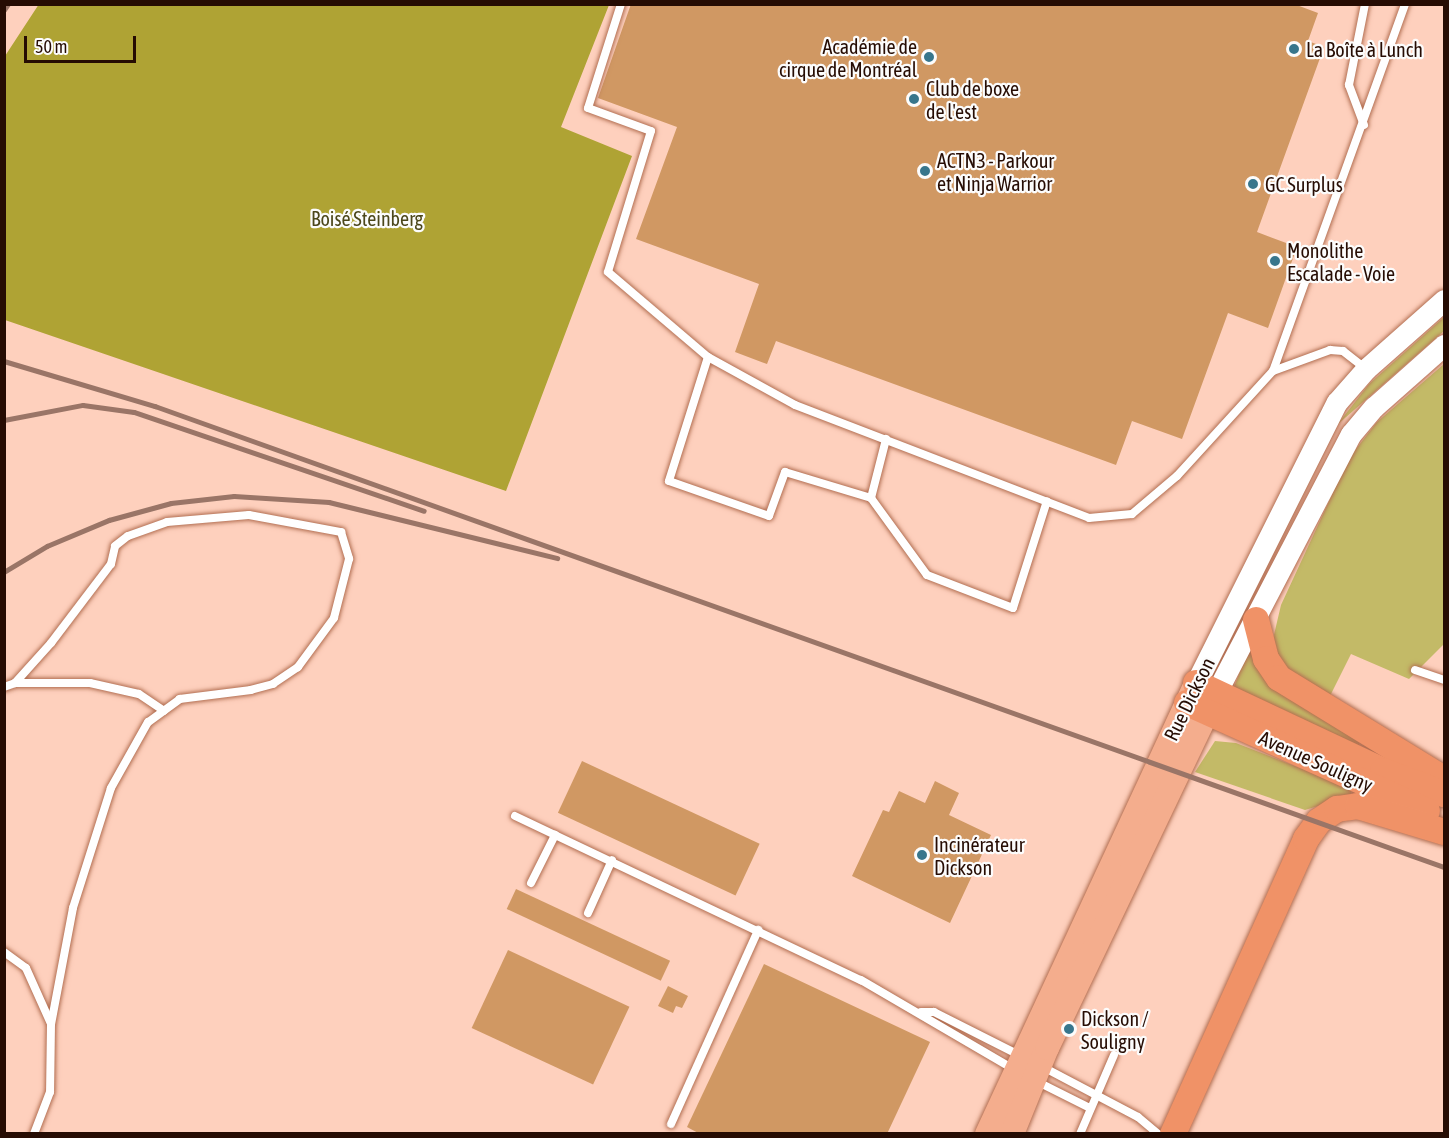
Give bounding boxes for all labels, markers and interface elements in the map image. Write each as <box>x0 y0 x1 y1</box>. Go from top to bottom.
scale bar <box>27 24 140 62</box>
place label: Académie de cirque de Montréal <box>779 34 917 81</box>
text: 50 m <box>35 36 67 57</box>
place label: La Boîte à Lunch <box>1306 37 1423 61</box>
marker: La Boîte à Lunch <box>1287 42 1301 56</box>
marker: Académie de cirque de Montréal <box>922 50 936 64</box>
place label: Club de boxe de l'est <box>926 76 1019 123</box>
marker: Club de boxe de l'est <box>907 92 921 106</box>
place label: ACTN3 - Parkour et Ninja Warrior <box>937 148 1054 195</box>
marker: ACTN3 - Parkour et Ninja Warrior <box>918 164 932 178</box>
place label: GC Surplus <box>1265 172 1343 196</box>
marker: GC Surplus <box>1246 177 1260 191</box>
park label: Boisé Steinberg <box>311 206 423 230</box>
place label: Monolithe Escalade - Voie <box>1287 238 1395 285</box>
marker: Monolithe Escalade - Voie <box>1268 254 1282 268</box>
street label: Rue Dickson <box>1159 653 1219 745</box>
street label: Avenue Souligny <box>1255 725 1377 797</box>
place label: Incinérateur Dickson <box>934 832 1025 879</box>
marker: Incinérateur Dickson <box>915 848 929 862</box>
place label: Dickson / Souligny <box>1081 1006 1149 1053</box>
marker: Dickson / Souligny <box>1062 1022 1076 1036</box>

